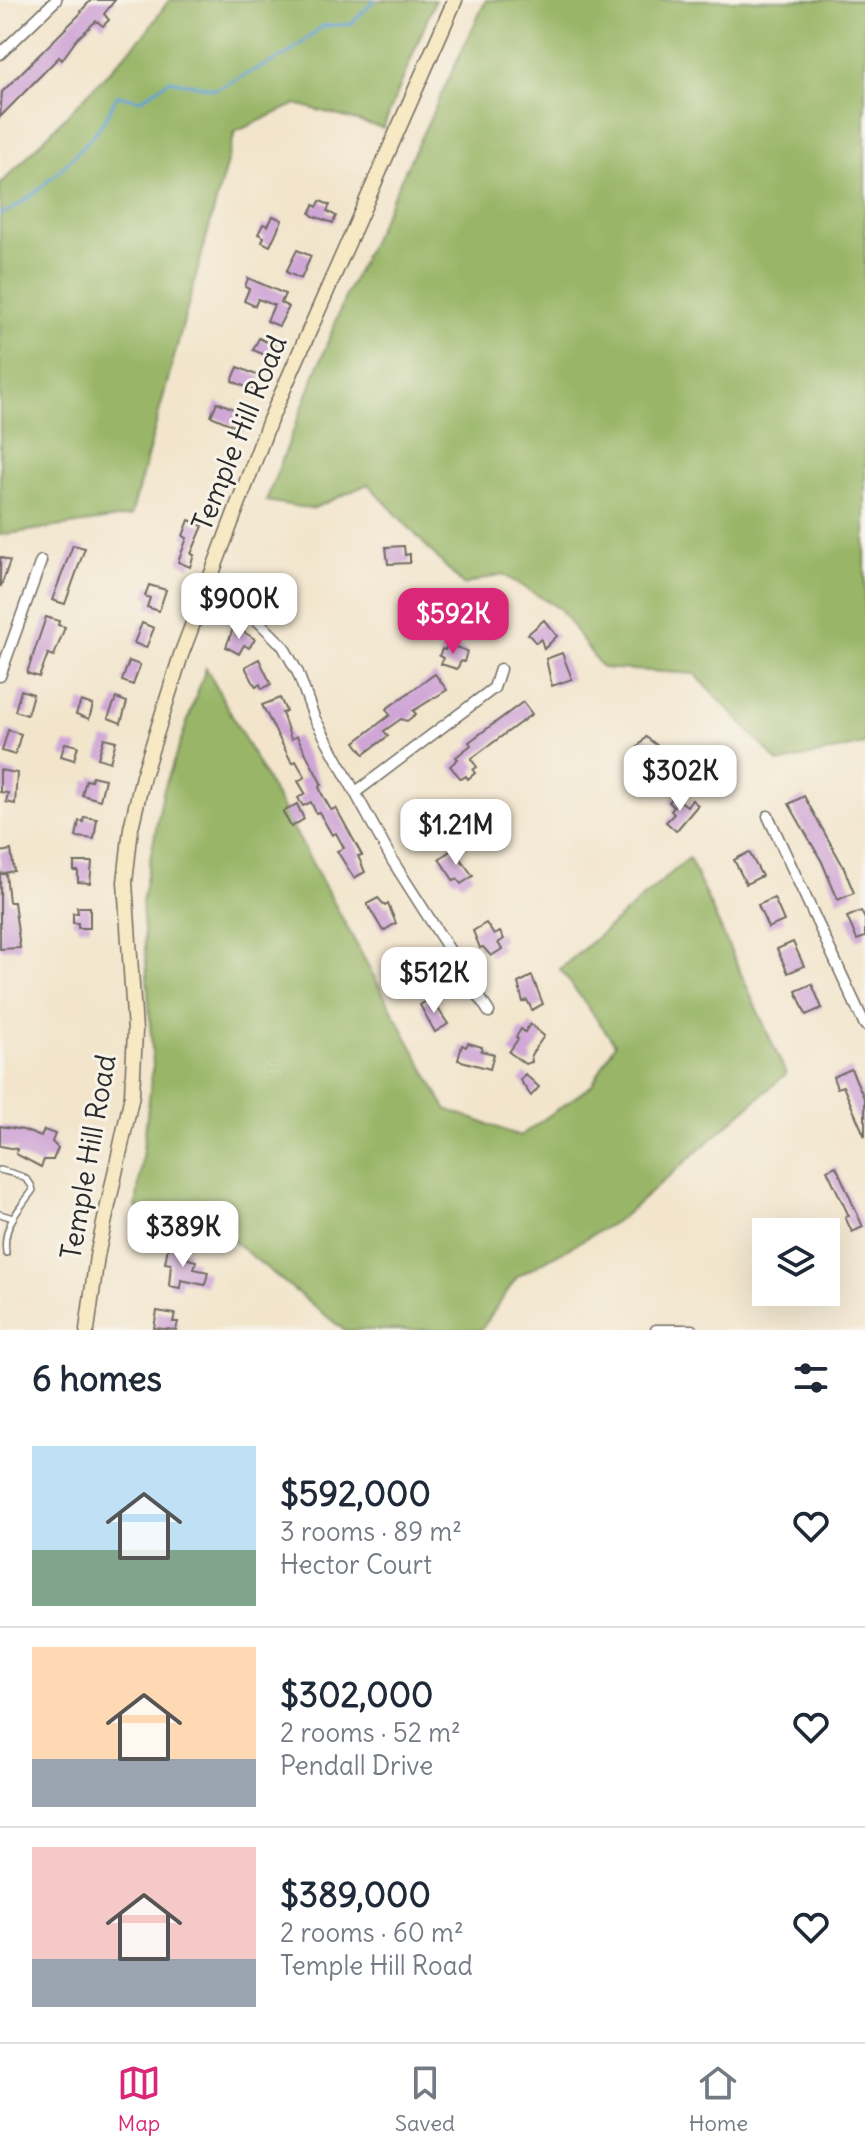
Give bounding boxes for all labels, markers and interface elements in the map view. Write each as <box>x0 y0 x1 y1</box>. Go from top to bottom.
street label: Temple Hill Road <box>183 330 295 536</box>
pin: $900K <box>183 573 295 641</box>
text: $900K <box>199 582 279 615</box>
pin: $592K <box>397 588 509 656</box>
text: $592K <box>416 597 490 630</box>
pin: $302K <box>624 745 736 813</box>
text: $302K <box>642 754 718 787</box>
pin: $1.21M <box>391 799 521 867</box>
text: $1.21M <box>418 808 494 841</box>
pin: $512K <box>378 947 490 1015</box>
text: $512K <box>399 956 469 989</box>
street label: Temple Hill Road <box>52 1052 124 1262</box>
pin: $389K <box>127 1201 239 1269</box>
text: $389K <box>145 1210 221 1243</box>
map controls <box>752 1218 840 1306</box>
button: layers <box>752 1218 840 1306</box>
icon: filters <box>789 1356 833 1400</box>
text: 6 homes <box>32 1357 162 1400</box>
text: $592,000 <box>280 1472 431 1515</box>
icon: home <box>96 1478 192 1574</box>
icon: heart <box>789 1504 833 1548</box>
text: 3 rooms · 89 m² <box>280 1515 462 1548</box>
text: Hector Court <box>280 1548 432 1581</box>
text: $302,000 <box>280 1673 433 1716</box>
icon: home <box>96 1679 192 1775</box>
icon: heart <box>789 1705 833 1749</box>
text: 2 rooms · 52 m² <box>280 1716 461 1749</box>
text: Pendall Drive <box>280 1749 433 1782</box>
text: $389,000 <box>280 1873 431 1916</box>
icon: home <box>96 1879 192 1975</box>
icon: heart <box>789 1905 833 1949</box>
text: 2 rooms · 60 m² <box>280 1916 464 1949</box>
text: Temple Hill Road <box>280 1949 473 1982</box>
tab: Map <box>117 2061 161 2137</box>
tab: Saved <box>395 2061 455 2137</box>
tab: Home <box>689 2061 748 2137</box>

